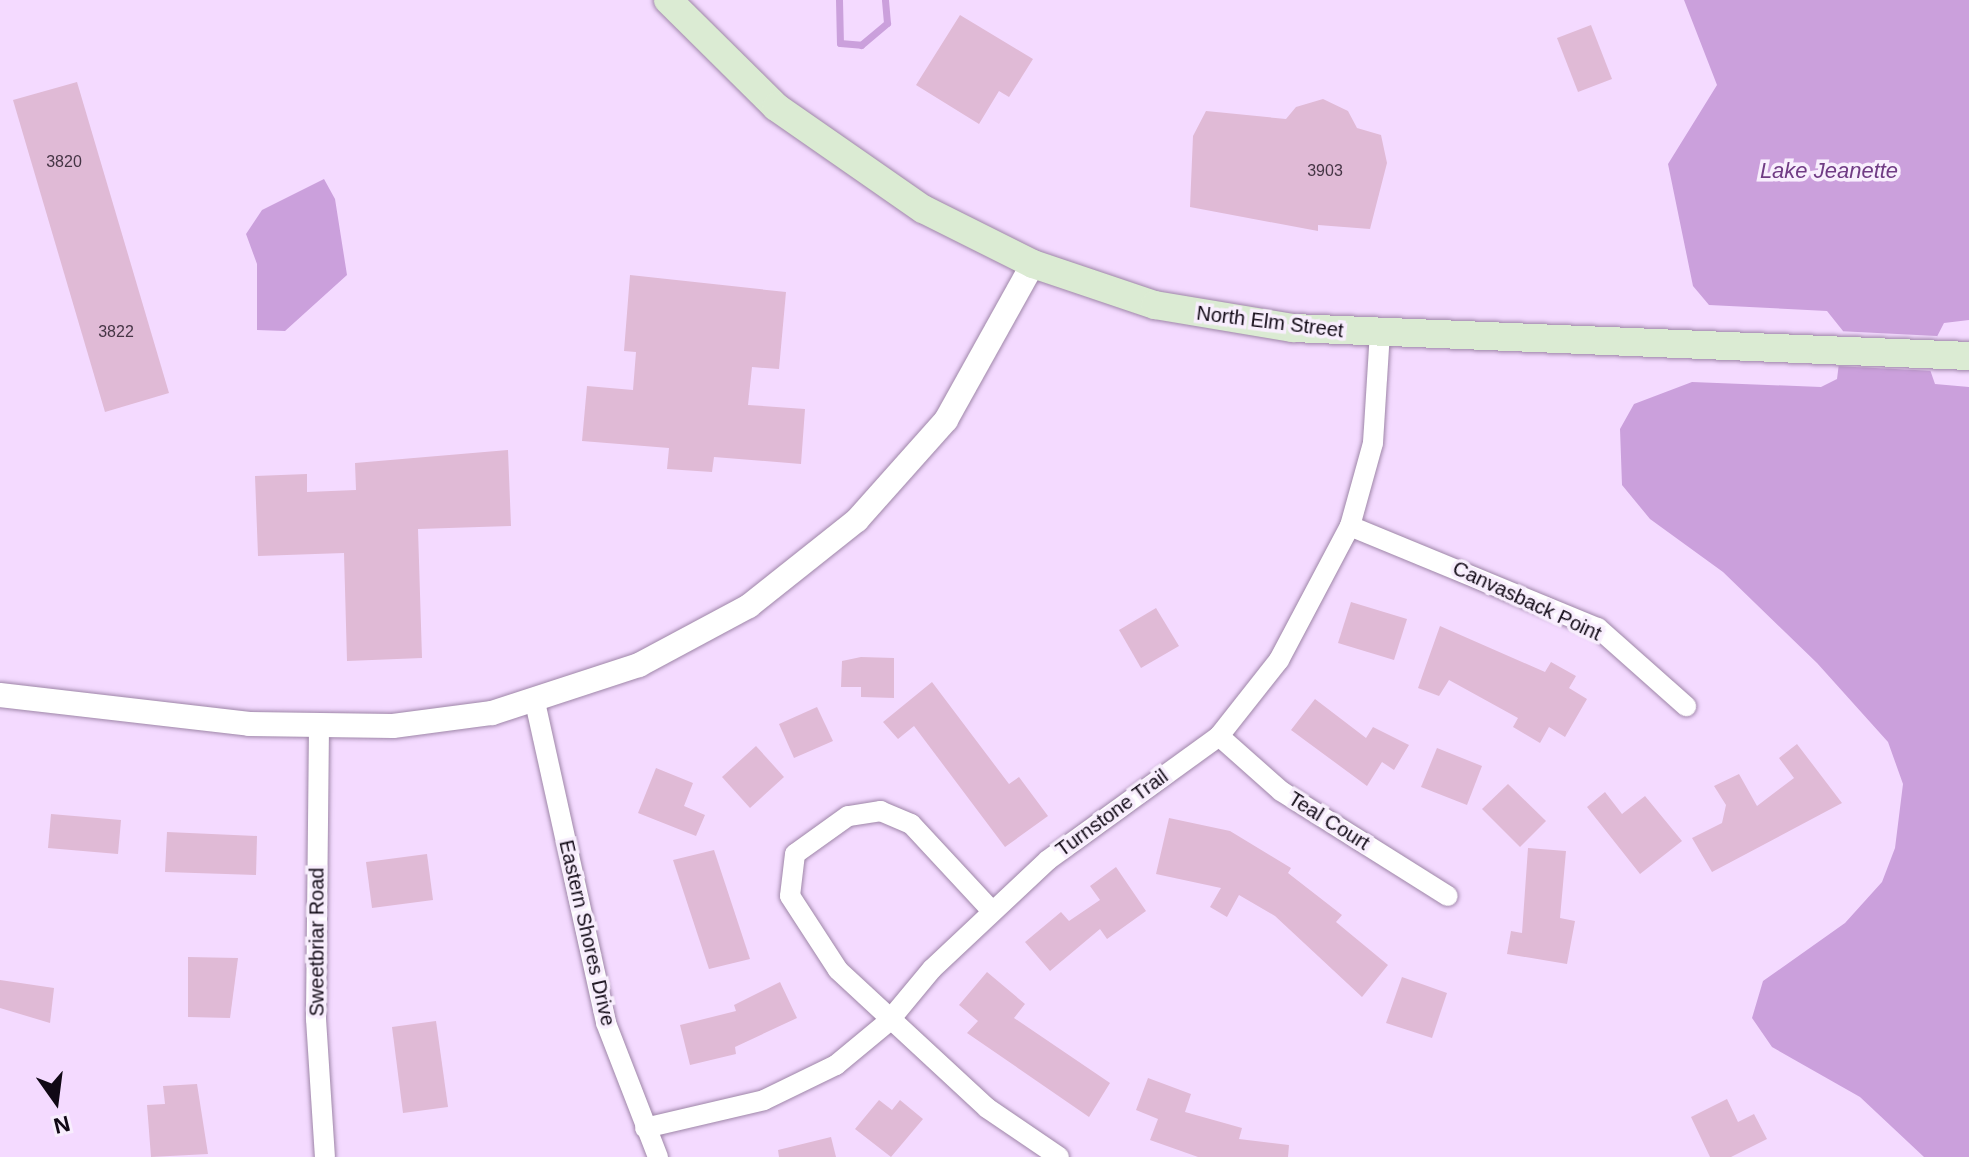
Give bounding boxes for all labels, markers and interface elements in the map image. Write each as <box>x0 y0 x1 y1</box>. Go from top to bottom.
house number: 3820 <box>46 152 82 172</box>
water label: Lake Jeanette <box>1760 158 1898 184</box>
house number: 3903 <box>1307 161 1343 181</box>
street label: North Elm Street <box>1195 301 1345 343</box>
house number: 3822 <box>98 322 134 342</box>
street label: Canvasback Point <box>1449 556 1605 646</box>
street label: Turnstone Trail <box>1051 764 1173 862</box>
street label: Teal Court <box>1284 787 1374 855</box>
street label: Eastern Shores Drive <box>554 838 620 1028</box>
street label: Sweetbriar Road <box>305 868 329 1016</box>
north arrow <box>16 1061 96 1141</box>
text: N <box>51 1111 73 1139</box>

